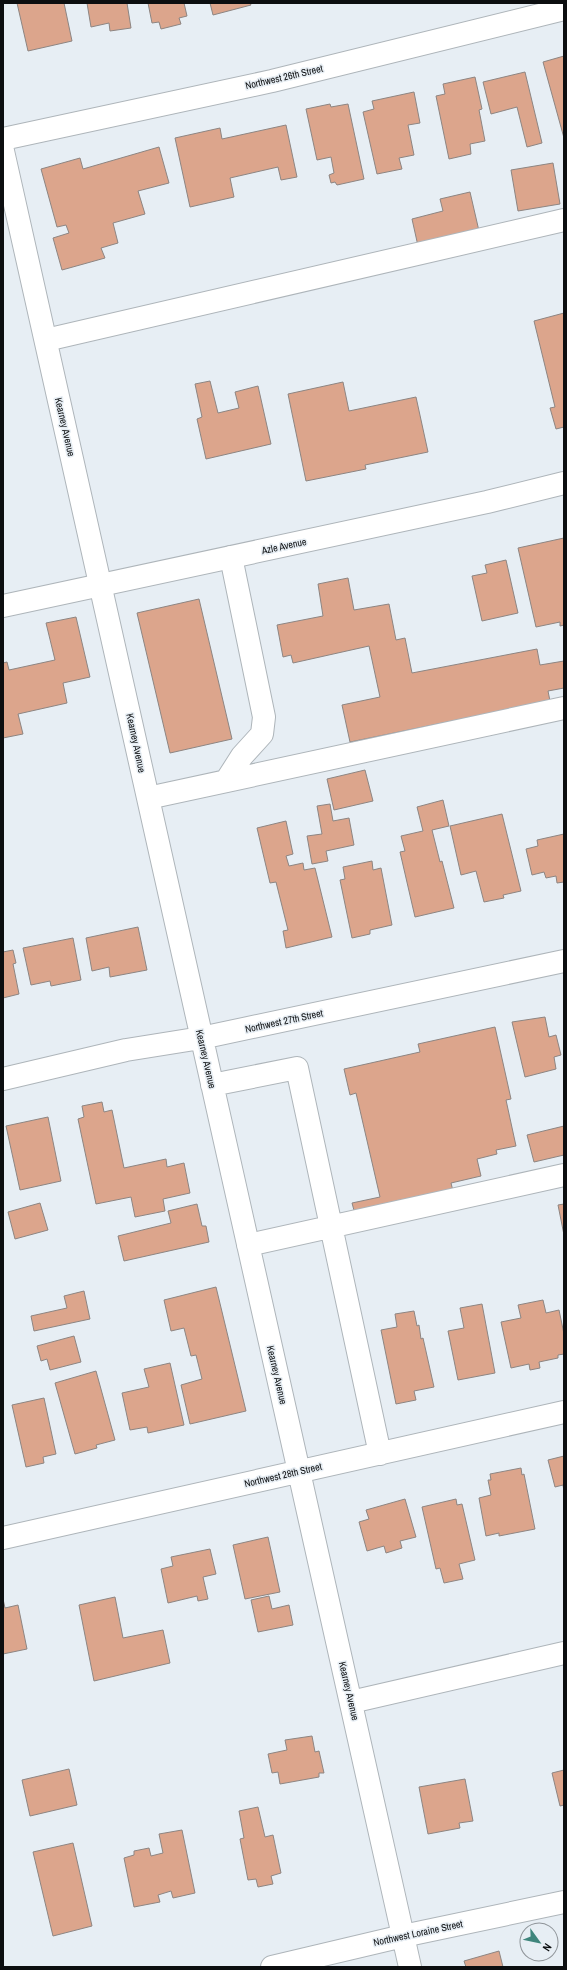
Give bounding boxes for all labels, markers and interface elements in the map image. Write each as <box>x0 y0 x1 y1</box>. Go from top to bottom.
street label: Northwest 26th Street <box>244 62 325 92</box>
street label: Kearney Avenue <box>52 396 78 458</box>
street label: Azle Avenue <box>259 535 308 557</box>
street label: Kearney Avenue <box>123 712 149 774</box>
street label: Northwest 27th Street <box>244 1006 325 1036</box>
street label: Kearney Avenue <box>193 1028 219 1090</box>
street label: Kearney Avenue <box>264 1344 290 1406</box>
street label: Northwest 28th Street <box>243 1460 324 1490</box>
street label: Kearney Avenue <box>336 1660 362 1722</box>
street label: Northwest Loraine Street <box>372 1917 465 1949</box>
north arrow <box>519 1922 559 1962</box>
text: N <box>540 1941 555 1954</box>

